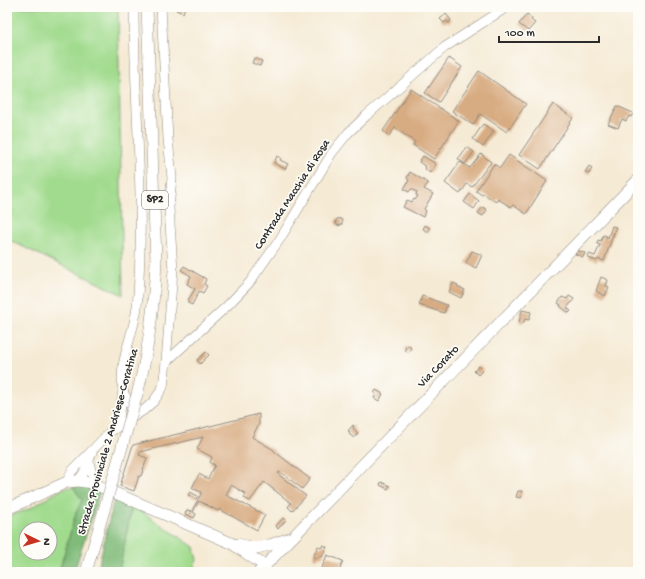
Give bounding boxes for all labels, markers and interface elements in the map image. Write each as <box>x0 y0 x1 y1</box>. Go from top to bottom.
scale bar <box>499 18 599 44</box>
text: 100 m <box>504 27 535 41</box>
street label: Contrada Macchia di Rosa <box>252 137 334 253</box>
road number: SP2 <box>142 191 168 209</box>
street label: Via Corato <box>415 343 463 392</box>
street label: Strada Provinciale 2 Andriese-Coratina <box>76 347 142 537</box>
north arrow <box>18 521 58 561</box>
text: N <box>40 538 52 546</box>

